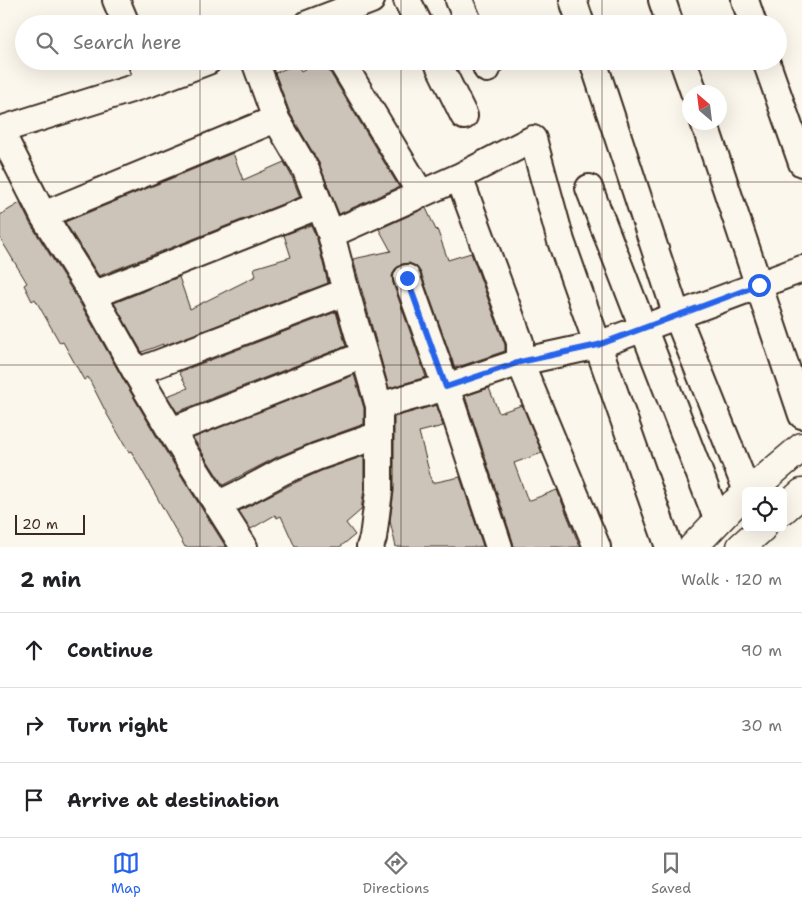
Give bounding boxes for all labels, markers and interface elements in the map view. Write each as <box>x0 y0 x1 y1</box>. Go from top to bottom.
search box <box>15 15 787 70</box>
icon: search <box>33 29 61 57</box>
text: Search here <box>73 30 182 55</box>
north arrow <box>682 85 727 130</box>
route end <box>396 267 419 290</box>
route start <box>748 274 771 297</box>
map controls <box>742 487 787 532</box>
button: locate <box>742 487 787 532</box>
scale bar <box>15 512 85 535</box>
text: 20 m <box>22 515 58 533</box>
text: 2 min <box>20 566 81 594</box>
text: Walk · 120 m <box>681 569 782 590</box>
icon: ahead <box>20 636 48 664</box>
text: Continue <box>67 638 153 663</box>
text: 90 m <box>741 640 782 661</box>
icon: right <box>20 711 48 739</box>
text: Turn right <box>67 713 168 738</box>
text: 30 m <box>741 715 782 736</box>
icon: arrive <box>20 786 48 814</box>
text: Arrive at destination <box>67 788 279 813</box>
tab: Map <box>111 849 141 897</box>
tab: Directions <box>363 849 429 897</box>
tab: Saved <box>651 849 691 897</box>

